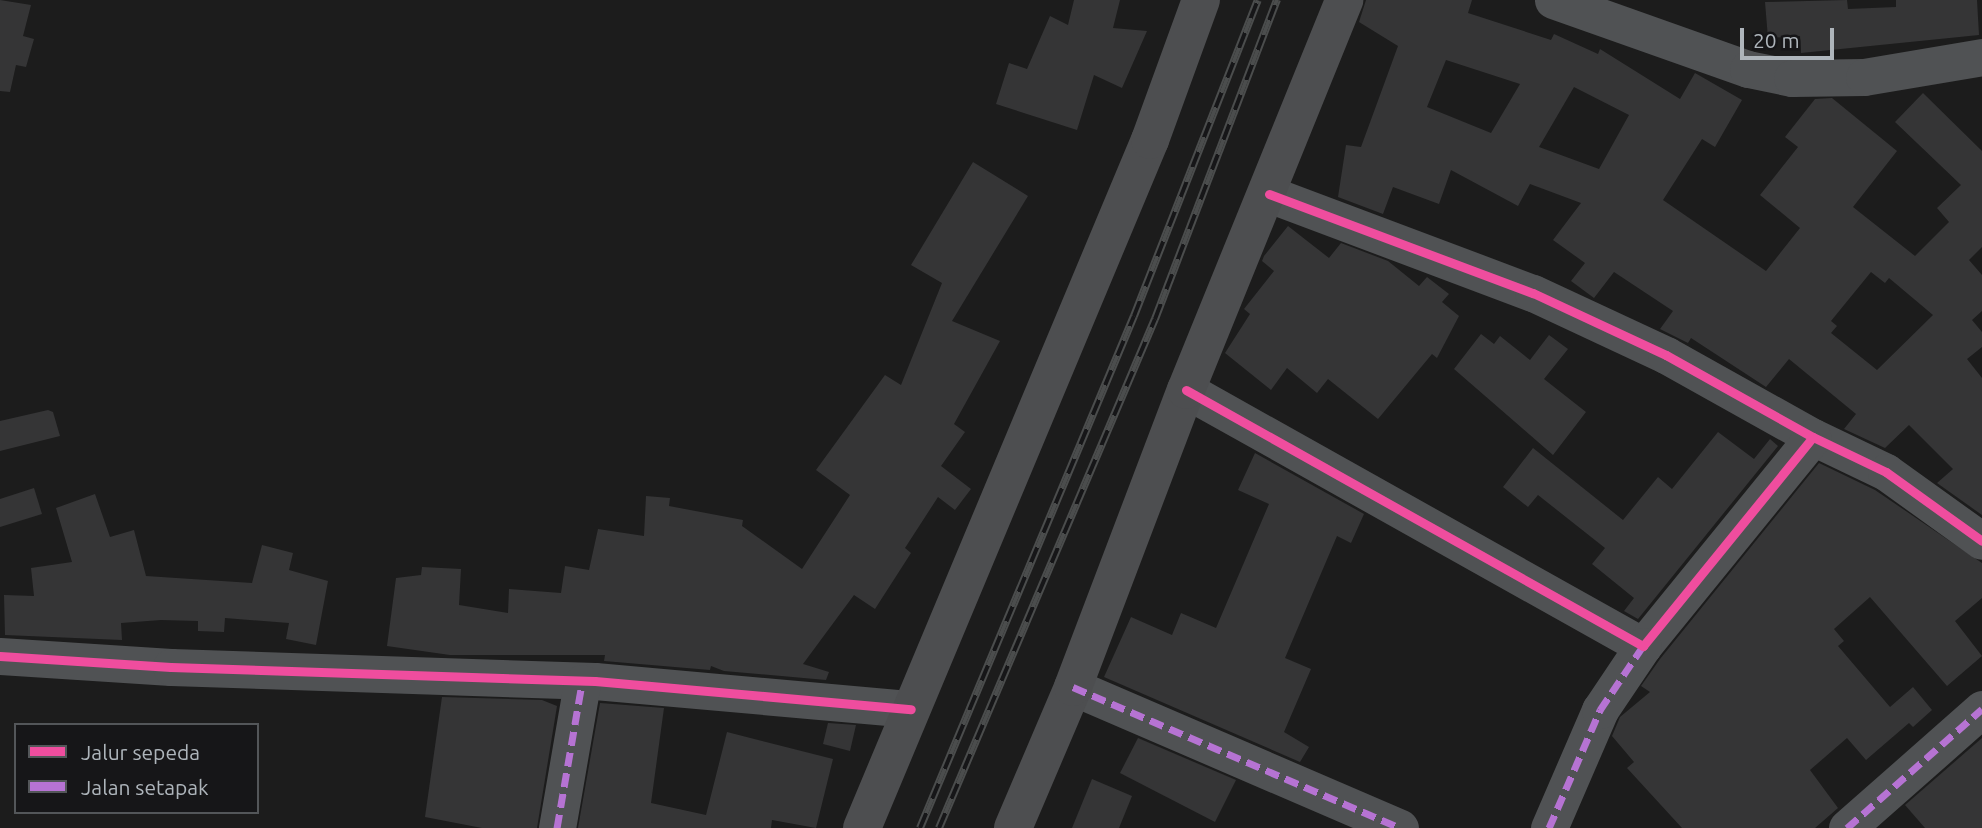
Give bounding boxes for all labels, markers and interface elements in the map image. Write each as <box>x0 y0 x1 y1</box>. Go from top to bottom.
scale bar <box>1744 14 1839 58</box>
text: 20 m <box>1753 28 1800 52</box>
legend <box>14 723 259 814</box>
text: Jalur sepeda <box>81 740 200 764</box>
text: Jalan setapak <box>81 775 209 799</box>

